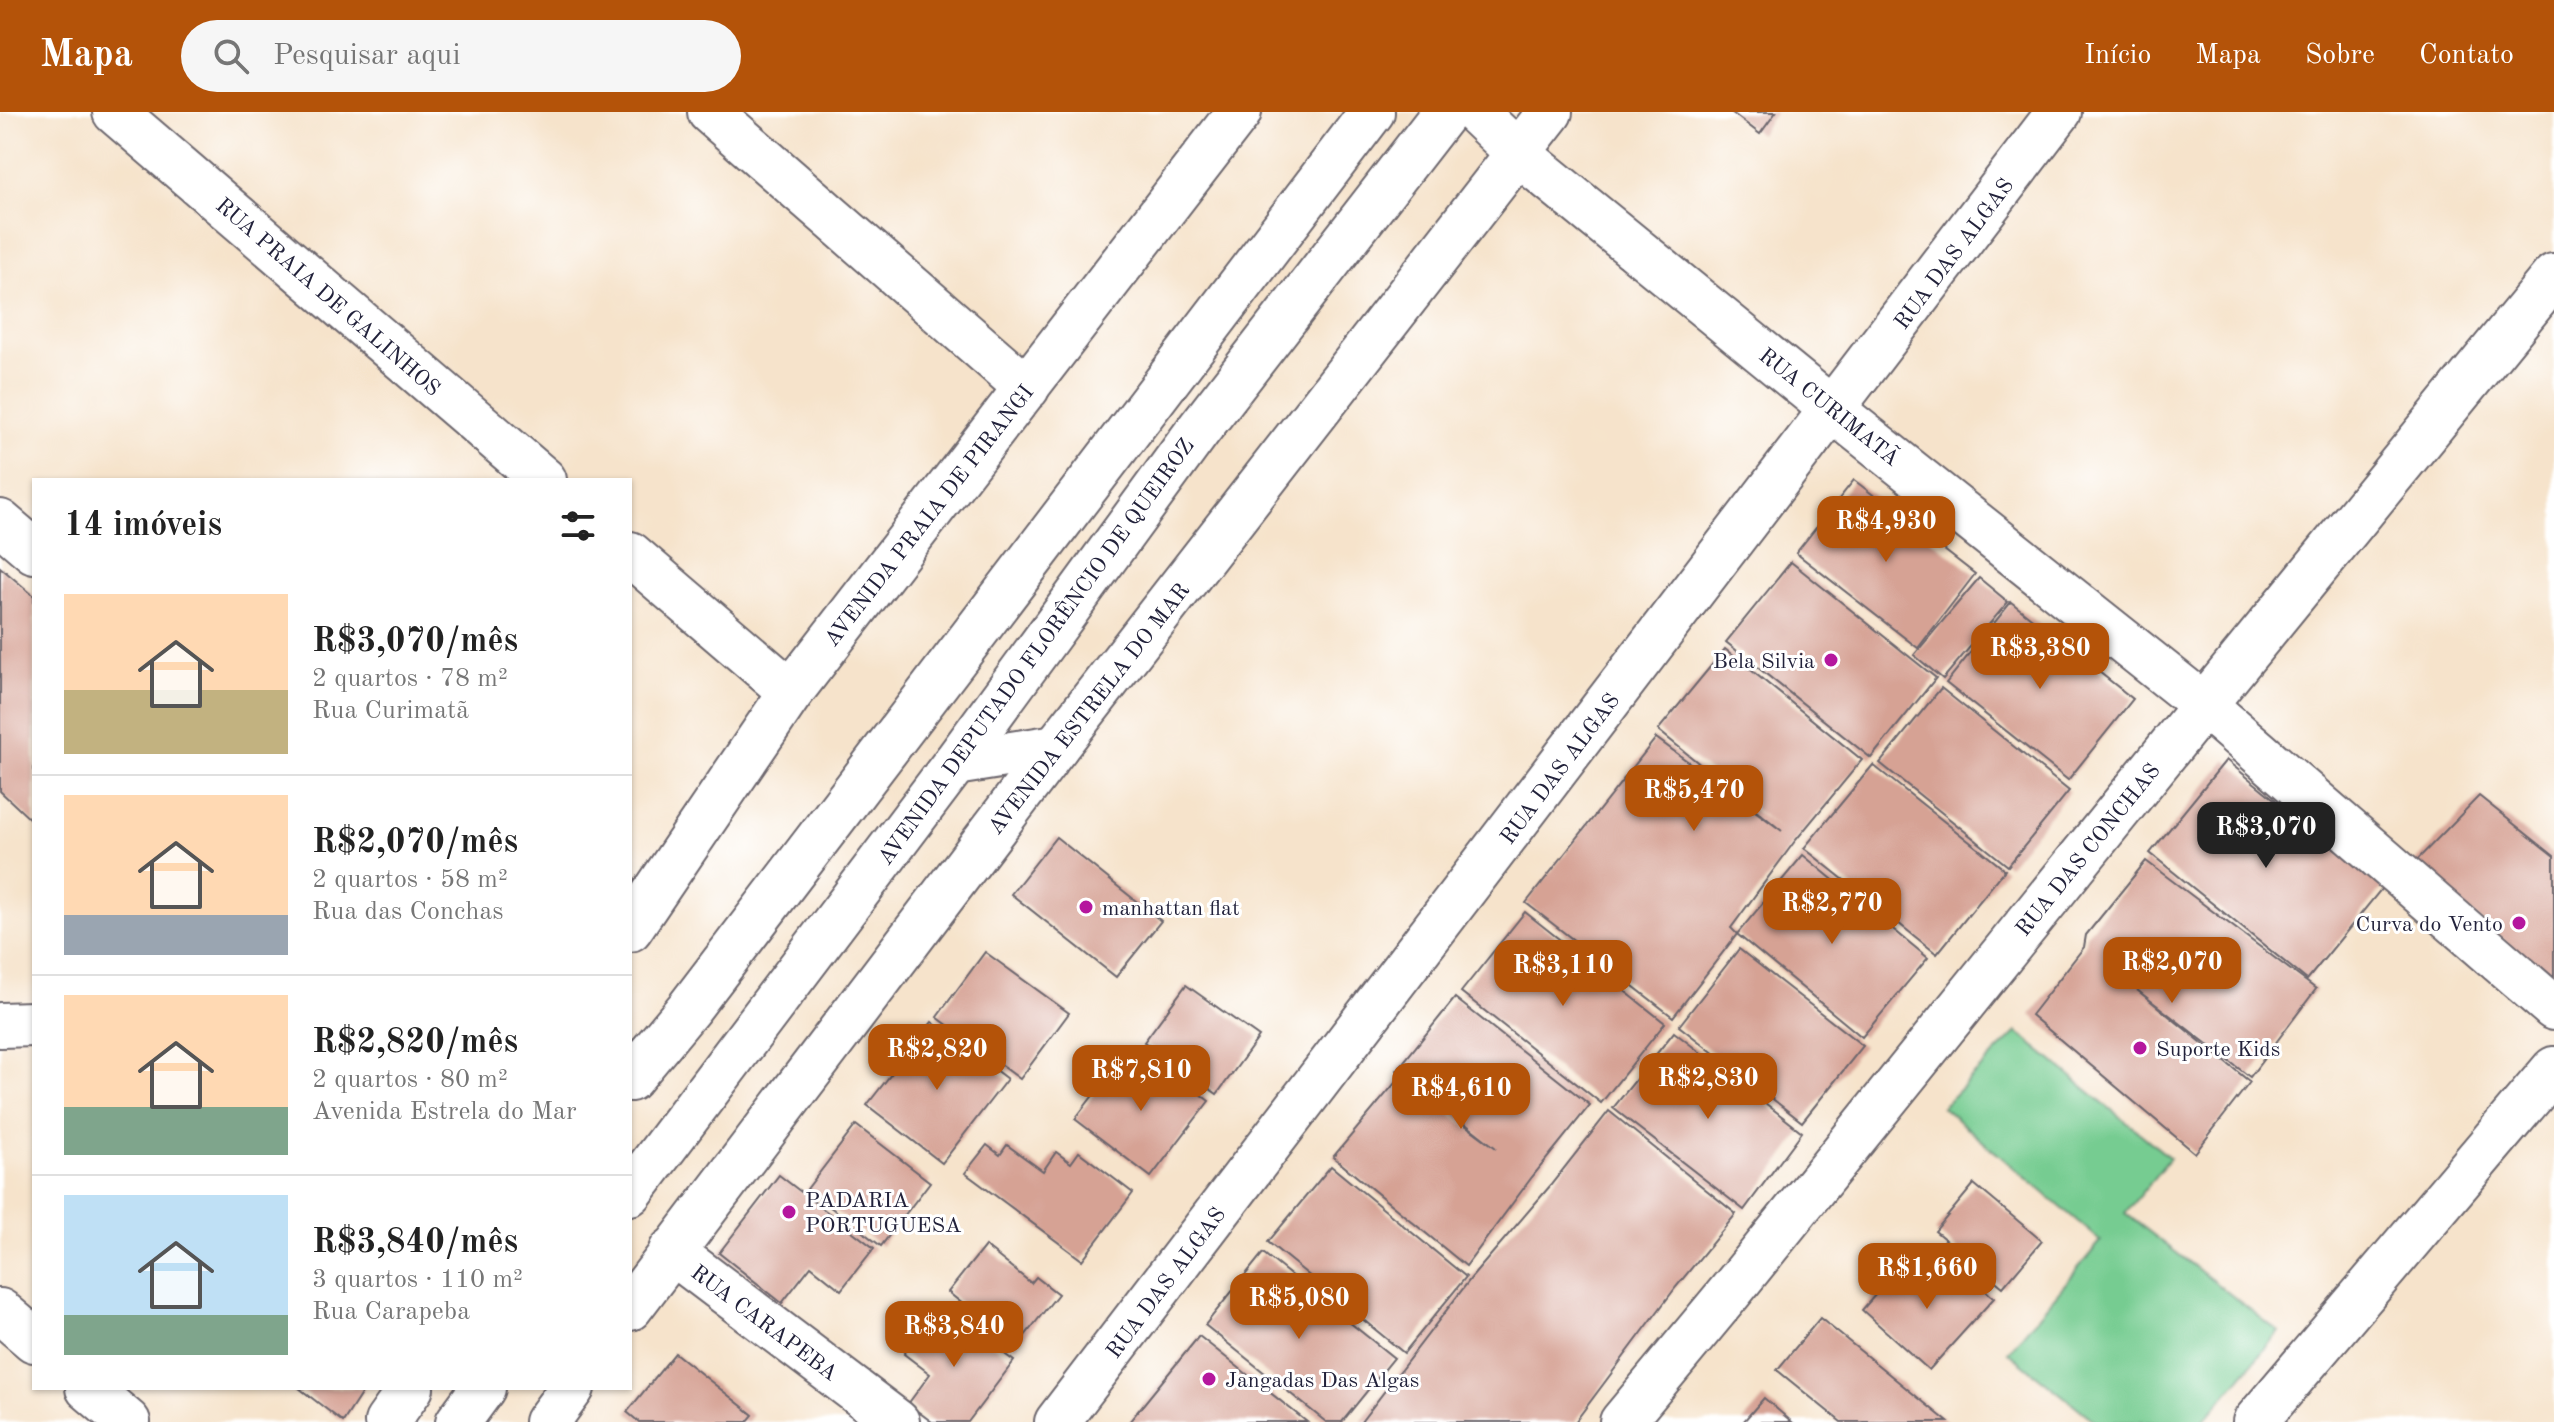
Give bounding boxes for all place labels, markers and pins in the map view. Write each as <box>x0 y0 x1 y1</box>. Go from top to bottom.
pin: R$4,930 <box>1812 496 1960 564</box>
pin: R$3,380 <box>1966 623 2114 691</box>
place label: Bela Silvia <box>1713 651 1815 673</box>
marker: Bela Silvia <box>1822 651 1840 669</box>
pin: R$5,470 <box>1620 765 1768 833</box>
pin: R$3,070 <box>2192 802 2340 870</box>
pin: R$2,770 <box>1758 878 1906 946</box>
marker: manhattan flat <box>1077 898 1095 916</box>
place label: manhattan flat <box>1102 898 1240 920</box>
place label: Curva do Vento <box>2355 914 2503 936</box>
marker: Curva do Vento <box>2510 914 2528 932</box>
pin: R$2,070 <box>2098 937 2246 1005</box>
pin: R$3,110 <box>1489 940 1637 1008</box>
pin: R$2,820 <box>863 1024 1011 1092</box>
marker: Suporte Kids <box>2131 1039 2149 1057</box>
place label: Suporte Kids <box>2156 1039 2280 1061</box>
pin: R$7,810 <box>1067 1045 1215 1113</box>
pin: R$2,830 <box>1634 1053 1782 1121</box>
pin: R$4,610 <box>1387 1063 1535 1131</box>
place label: PADARIA PORTUGUESA <box>805 1190 962 1237</box>
marker: PADARIA PORTUGUESA <box>780 1203 798 1221</box>
pin: R$1,660 <box>1853 1243 2001 1311</box>
pin: R$5,080 <box>1225 1273 1373 1341</box>
pin: R$3,840 <box>880 1301 1028 1369</box>
marker: Jangadas Das Algas <box>1200 1370 1218 1388</box>
place label: Jangadas Das Algas <box>1225 1370 1419 1392</box>

